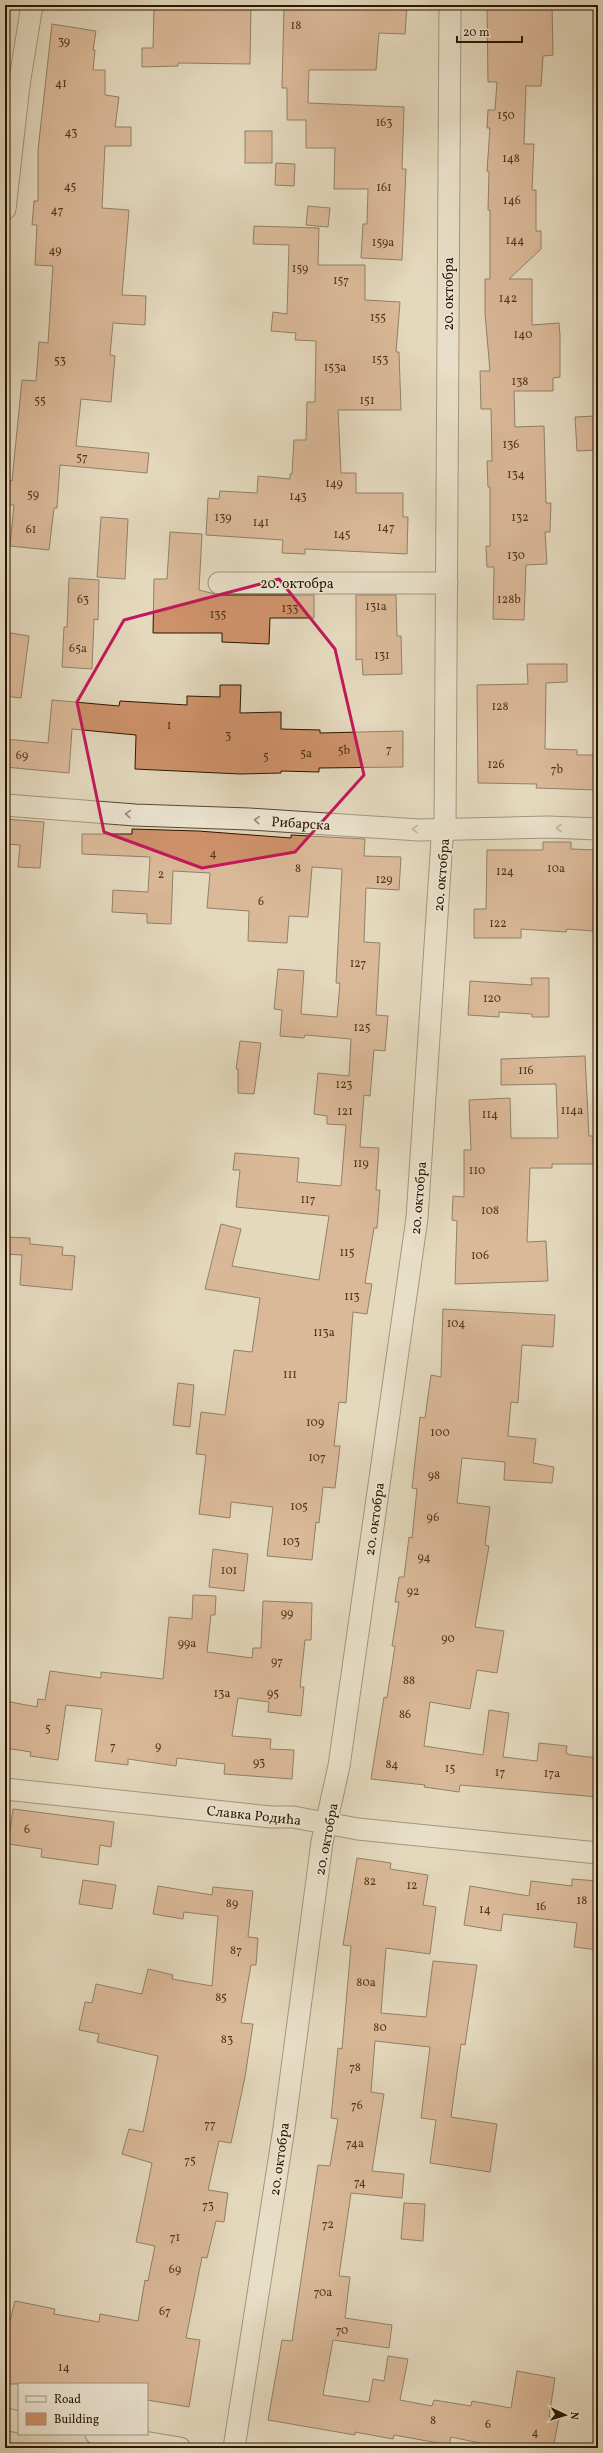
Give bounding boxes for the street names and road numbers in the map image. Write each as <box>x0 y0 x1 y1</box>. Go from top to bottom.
street label: 20. октобра <box>440 257 459 331</box>
street label: 20. октобра <box>260 575 334 594</box>
street label: Рибарска <box>271 813 331 836</box>
street label: 20. октобра <box>430 838 455 913</box>
street label: 20. октобра <box>407 1161 432 1236</box>
street label: 20. октобра <box>361 1481 390 1557</box>
street label: 20. октобра <box>311 1801 344 1877</box>
street label: Славка Родића <box>206 1802 302 1831</box>
street label: 20. октобра <box>266 2121 295 2197</box>

